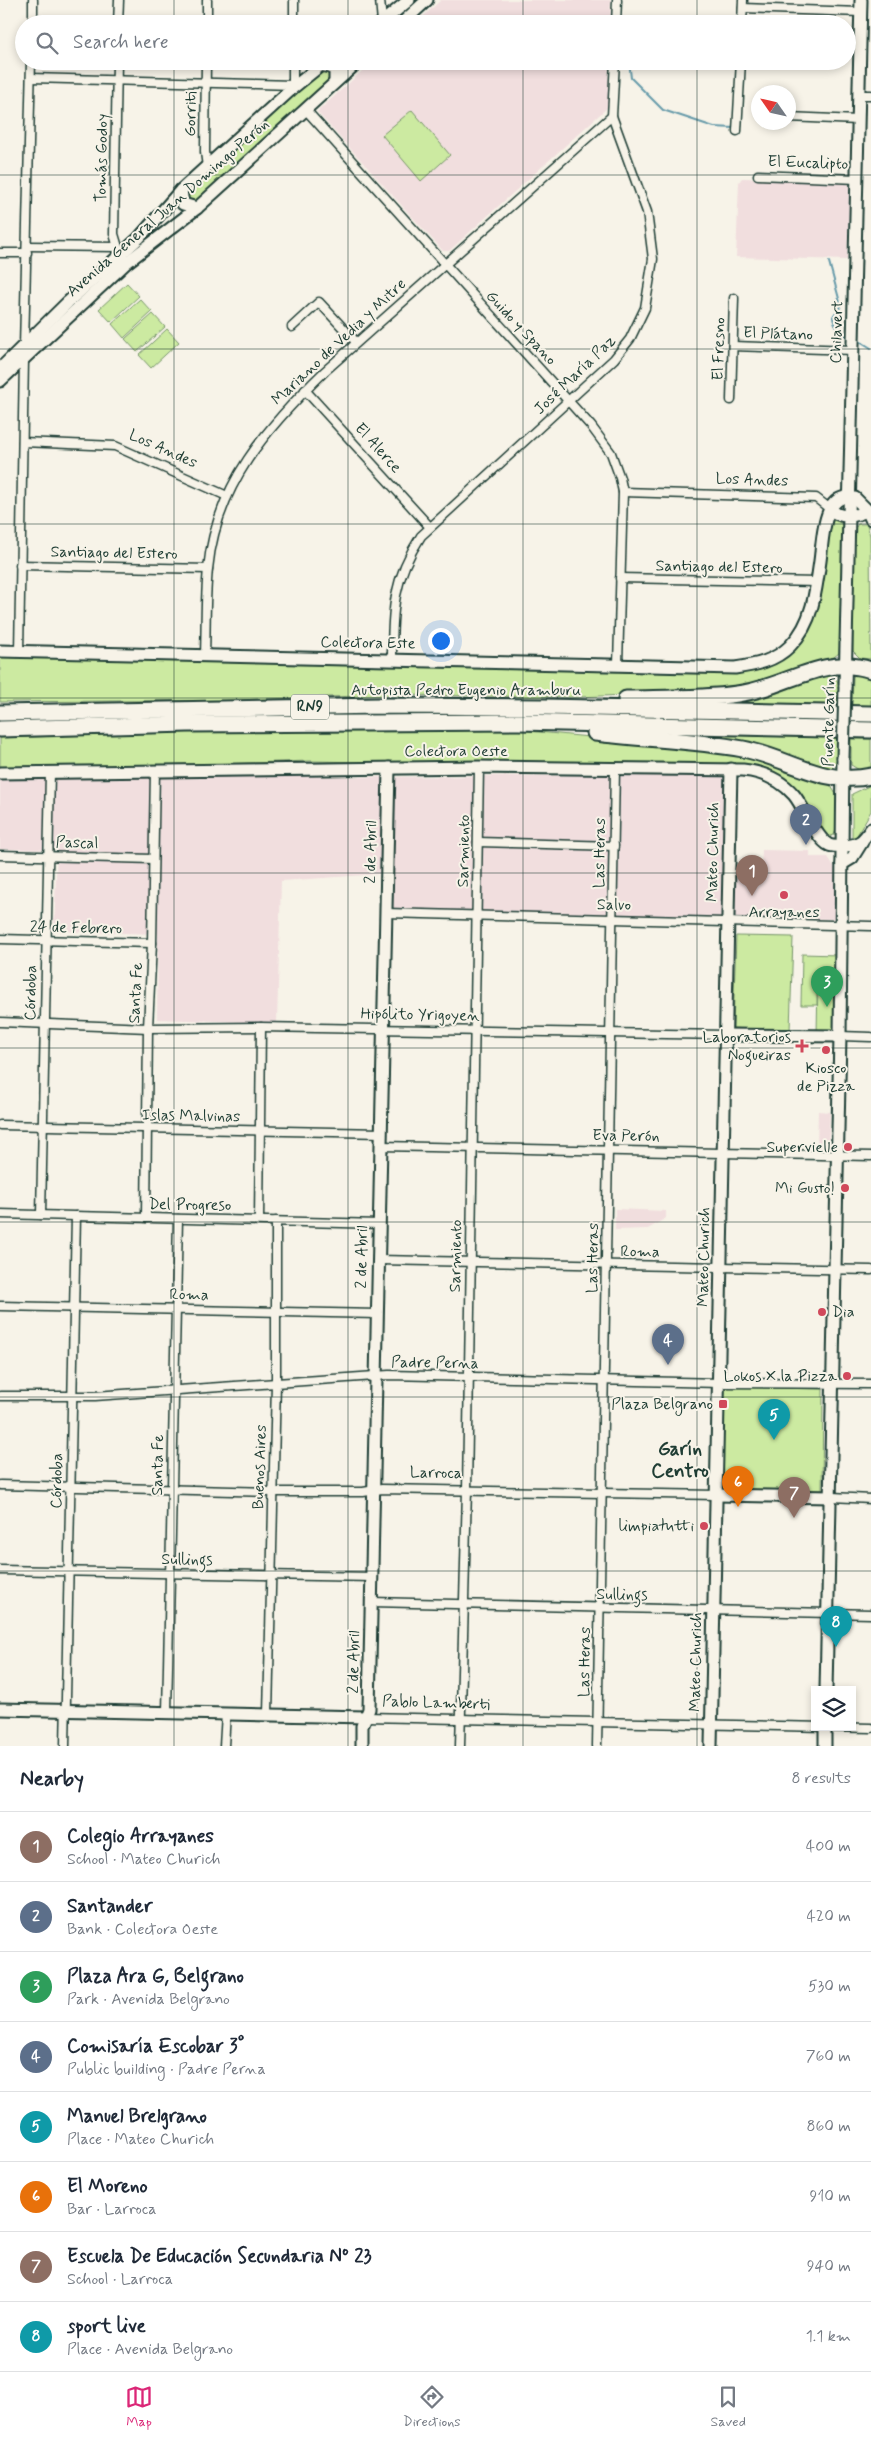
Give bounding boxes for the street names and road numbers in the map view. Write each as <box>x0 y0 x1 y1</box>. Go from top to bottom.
street label: Gorriti <box>180 91 202 137</box>
street label: Avenida General Juan Domingo Perón <box>62 114 274 302</box>
street label: Tomás Godoy <box>91 114 113 202</box>
street label: El Eucalipto <box>767 151 849 175</box>
street label: Mariano de Vedia y Mitre <box>267 274 411 410</box>
street label: Guido y Spano <box>481 286 561 370</box>
street label: Chilavert <box>825 300 849 364</box>
street label: El Fresno <box>707 317 731 381</box>
street label: El Plátano <box>743 322 813 346</box>
street label: José María Paz <box>530 330 621 419</box>
street label: El Alerce <box>350 418 406 478</box>
street label: Los Andes <box>125 425 201 473</box>
street label: Los Andes <box>715 468 789 492</box>
street label: Santiago del Estero <box>50 541 178 565</box>
street label: Santiago del Estero <box>655 555 783 579</box>
street label: Colectora Este <box>320 632 416 654</box>
street label: Puente Garín <box>818 677 840 767</box>
street label: Autopista Pedro Eugenio Aramburu <box>351 680 581 701</box>
road number: RN9 <box>291 694 329 720</box>
street label: Colectora Oeste <box>404 741 508 762</box>
street label: Mateo Churich <box>702 802 724 902</box>
street label: Sarmiento <box>453 814 475 888</box>
street label: Las Heras <box>589 818 611 888</box>
street label: 2 de Abril <box>360 820 382 884</box>
street label: Pascal <box>55 832 99 854</box>
street label: Salvo <box>597 894 631 916</box>
street label: 24 de Febrero <box>30 917 123 939</box>
street label: Santa Fe <box>124 961 148 1024</box>
street label: Córdoba <box>20 965 42 1021</box>
street label: Hipólito Yrigoyen <box>360 1003 480 1027</box>
street label: Islas Malvinas <box>142 1105 240 1127</box>
street label: Eva Perón <box>592 1125 660 1147</box>
street label: Del Progreso <box>148 1194 232 1216</box>
street label: Mateo Churich <box>693 1207 715 1307</box>
street label: Sarmiento <box>445 1219 467 1293</box>
street label: Las Heras <box>582 1223 604 1293</box>
street label: 2 de Abril <box>351 1225 373 1289</box>
street label: Roma <box>620 1241 660 1263</box>
street label: Roma <box>169 1284 209 1306</box>
street label: Padre Perna <box>391 1352 479 1374</box>
street label: Buenos Aires <box>248 1424 272 1510</box>
street label: Santa Fe <box>147 1434 169 1496</box>
street label: Córdoba <box>46 1453 68 1509</box>
street label: Larroca <box>410 1462 462 1484</box>
street label: Sullings <box>161 1549 213 1572</box>
street label: Sullings <box>596 1584 648 1607</box>
street label: Mateo Churich <box>685 1612 707 1712</box>
street label: Las Heras <box>574 1627 596 1697</box>
street label: 2 de Abril <box>343 1630 365 1694</box>
street label: Pablo Lamberti <box>382 1691 490 1715</box>

